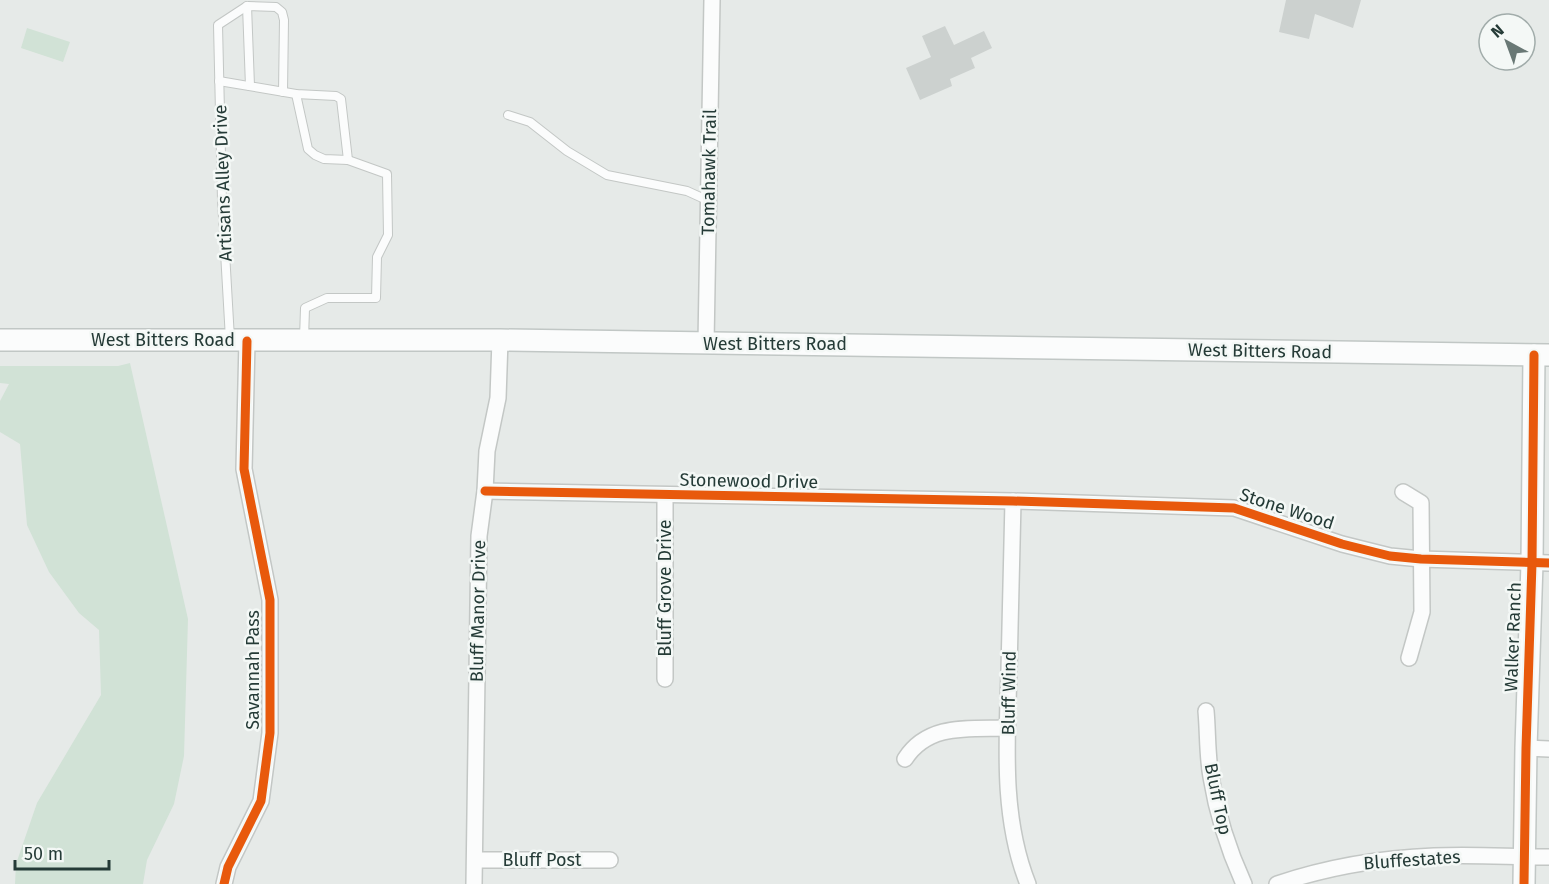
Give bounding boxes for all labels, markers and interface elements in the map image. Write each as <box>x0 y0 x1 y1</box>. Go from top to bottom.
north arrow <box>1477 12 1537 72</box>
text: N <box>1487 20 1508 42</box>
street label: Artisans Alley Drive <box>209 104 237 262</box>
street label: Tomahawk Trail <box>697 109 721 235</box>
street label: West Bitters Road <box>91 329 235 351</box>
street label: West Bitters Road <box>703 333 847 355</box>
street label: West Bitters Road <box>1188 339 1332 363</box>
street label: Stonewood Drive <box>680 469 818 493</box>
street label: Stone Wood <box>1237 483 1337 535</box>
street label: Bluff Grove Drive <box>654 519 676 657</box>
street label: Bluff Manor Drive <box>466 540 490 682</box>
street label: Walker Ranch <box>1500 582 1526 692</box>
street label: Savannah Pass <box>242 610 264 730</box>
street label: Bluff Wind <box>997 650 1021 736</box>
street label: Bluff Top <box>1200 761 1236 837</box>
scale bar <box>15 833 110 871</box>
text: 50 m <box>24 843 63 865</box>
street label: Bluffestates <box>1363 846 1461 874</box>
street label: Bluff Post <box>503 849 582 871</box>

